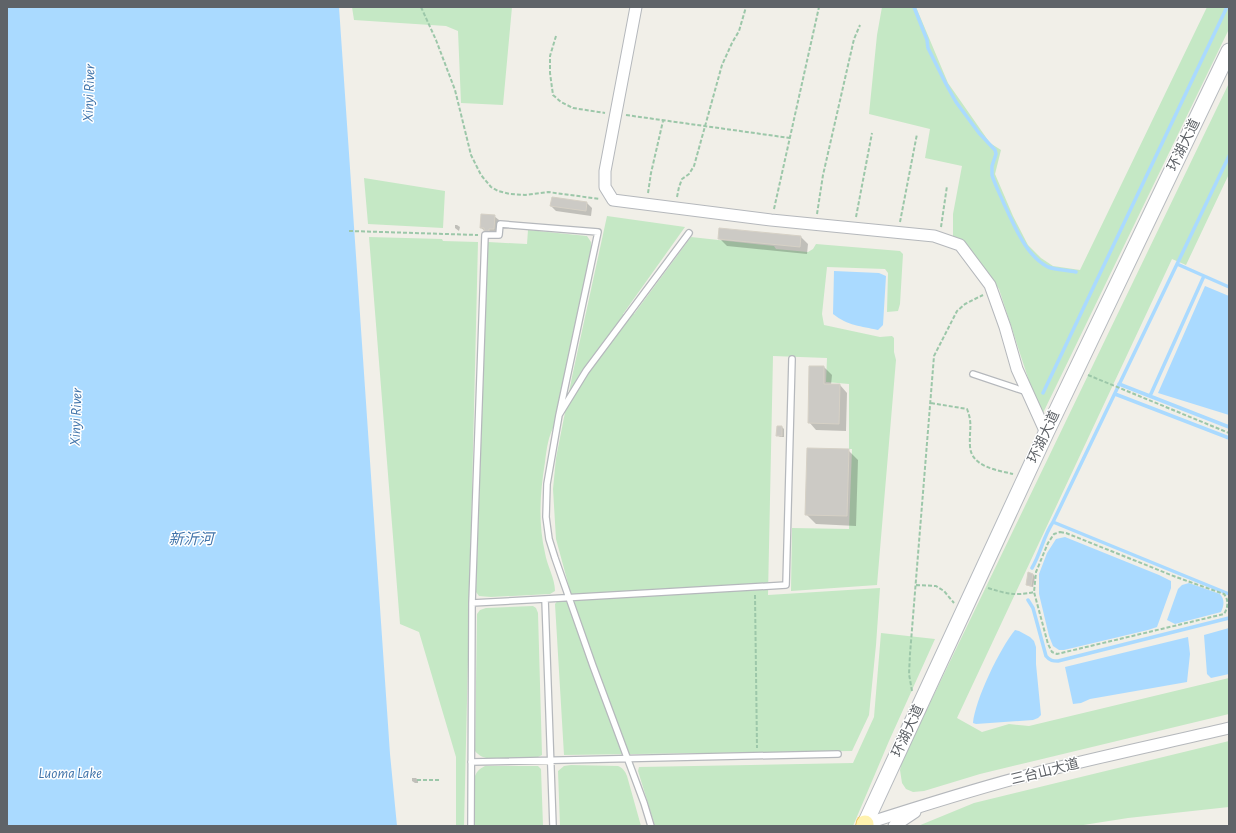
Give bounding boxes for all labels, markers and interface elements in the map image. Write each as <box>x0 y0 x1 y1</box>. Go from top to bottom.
water label: Xinyi River <box>80 63 98 123</box>
street label: 环湖大道 <box>1165 116 1203 173</box>
water label: Xinyi River <box>67 387 85 447</box>
street label: 环湖大道 <box>1025 408 1062 465</box>
water label: 新沂河 <box>168 531 216 547</box>
street label: 环湖大道 <box>889 702 926 759</box>
street label: 三台山大道 <box>1009 756 1081 787</box>
water label: Luoma Lake <box>38 766 102 781</box>

